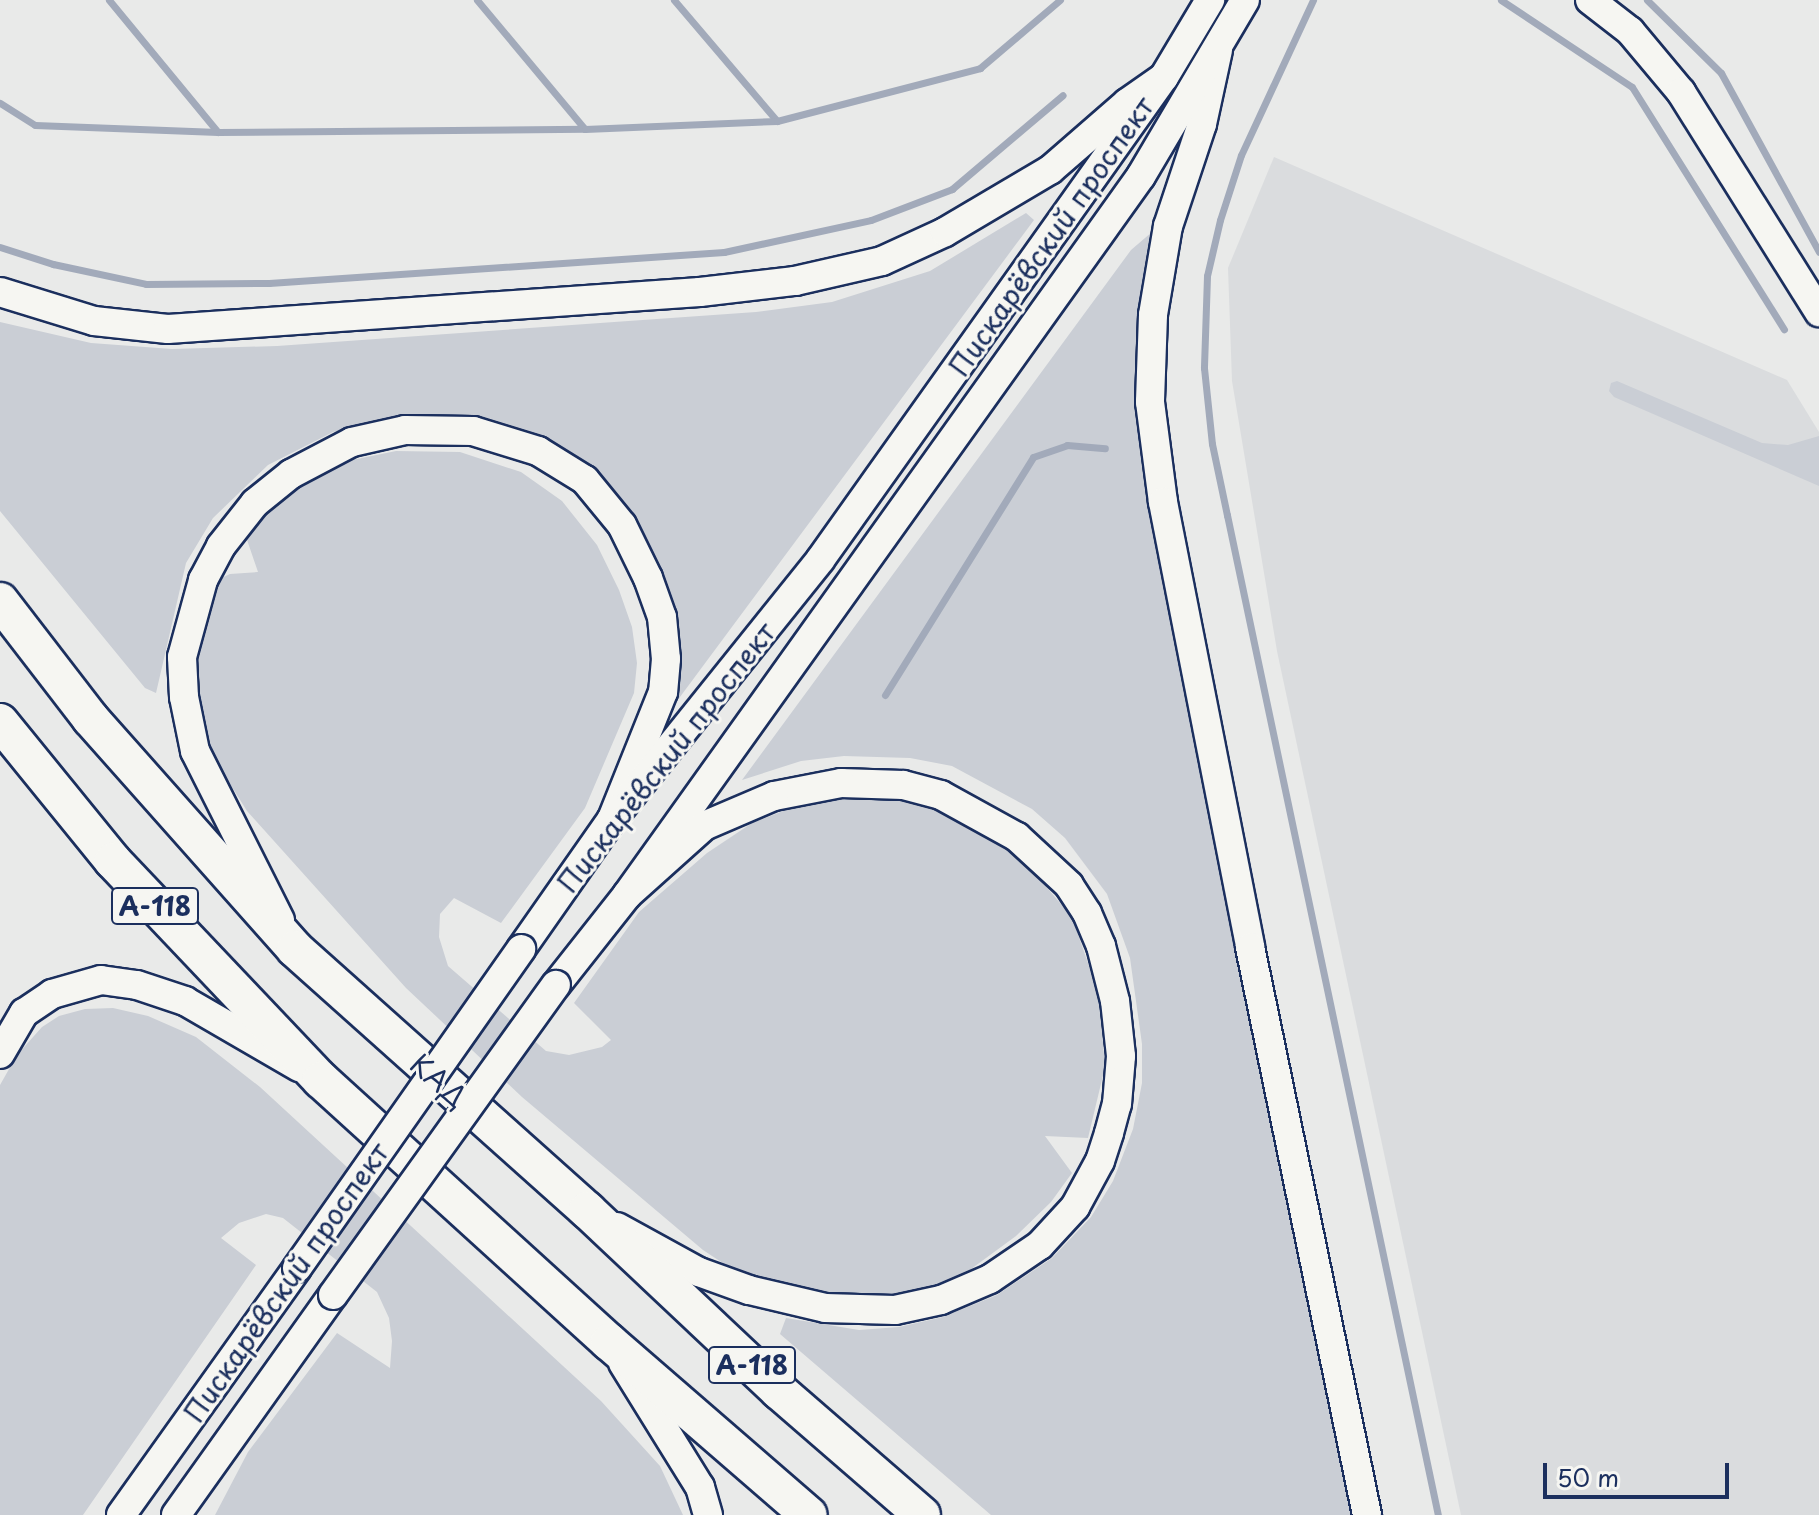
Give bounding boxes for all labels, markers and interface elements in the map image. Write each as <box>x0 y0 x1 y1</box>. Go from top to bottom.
street label: Пискарёвский проспект <box>941 90 1161 382</box>
street label: Пискарёвский проспект <box>550 615 782 899</box>
road number: А-118 <box>111 884 199 928</box>
street label: КАД <box>404 1046 474 1114</box>
street label: Пискарёвский проспект <box>176 1136 396 1428</box>
road number: А-118 <box>708 1343 796 1387</box>
scale bar <box>1547 1447 1733 1497</box>
text: 50 m <box>1557 1459 1619 1495</box>

